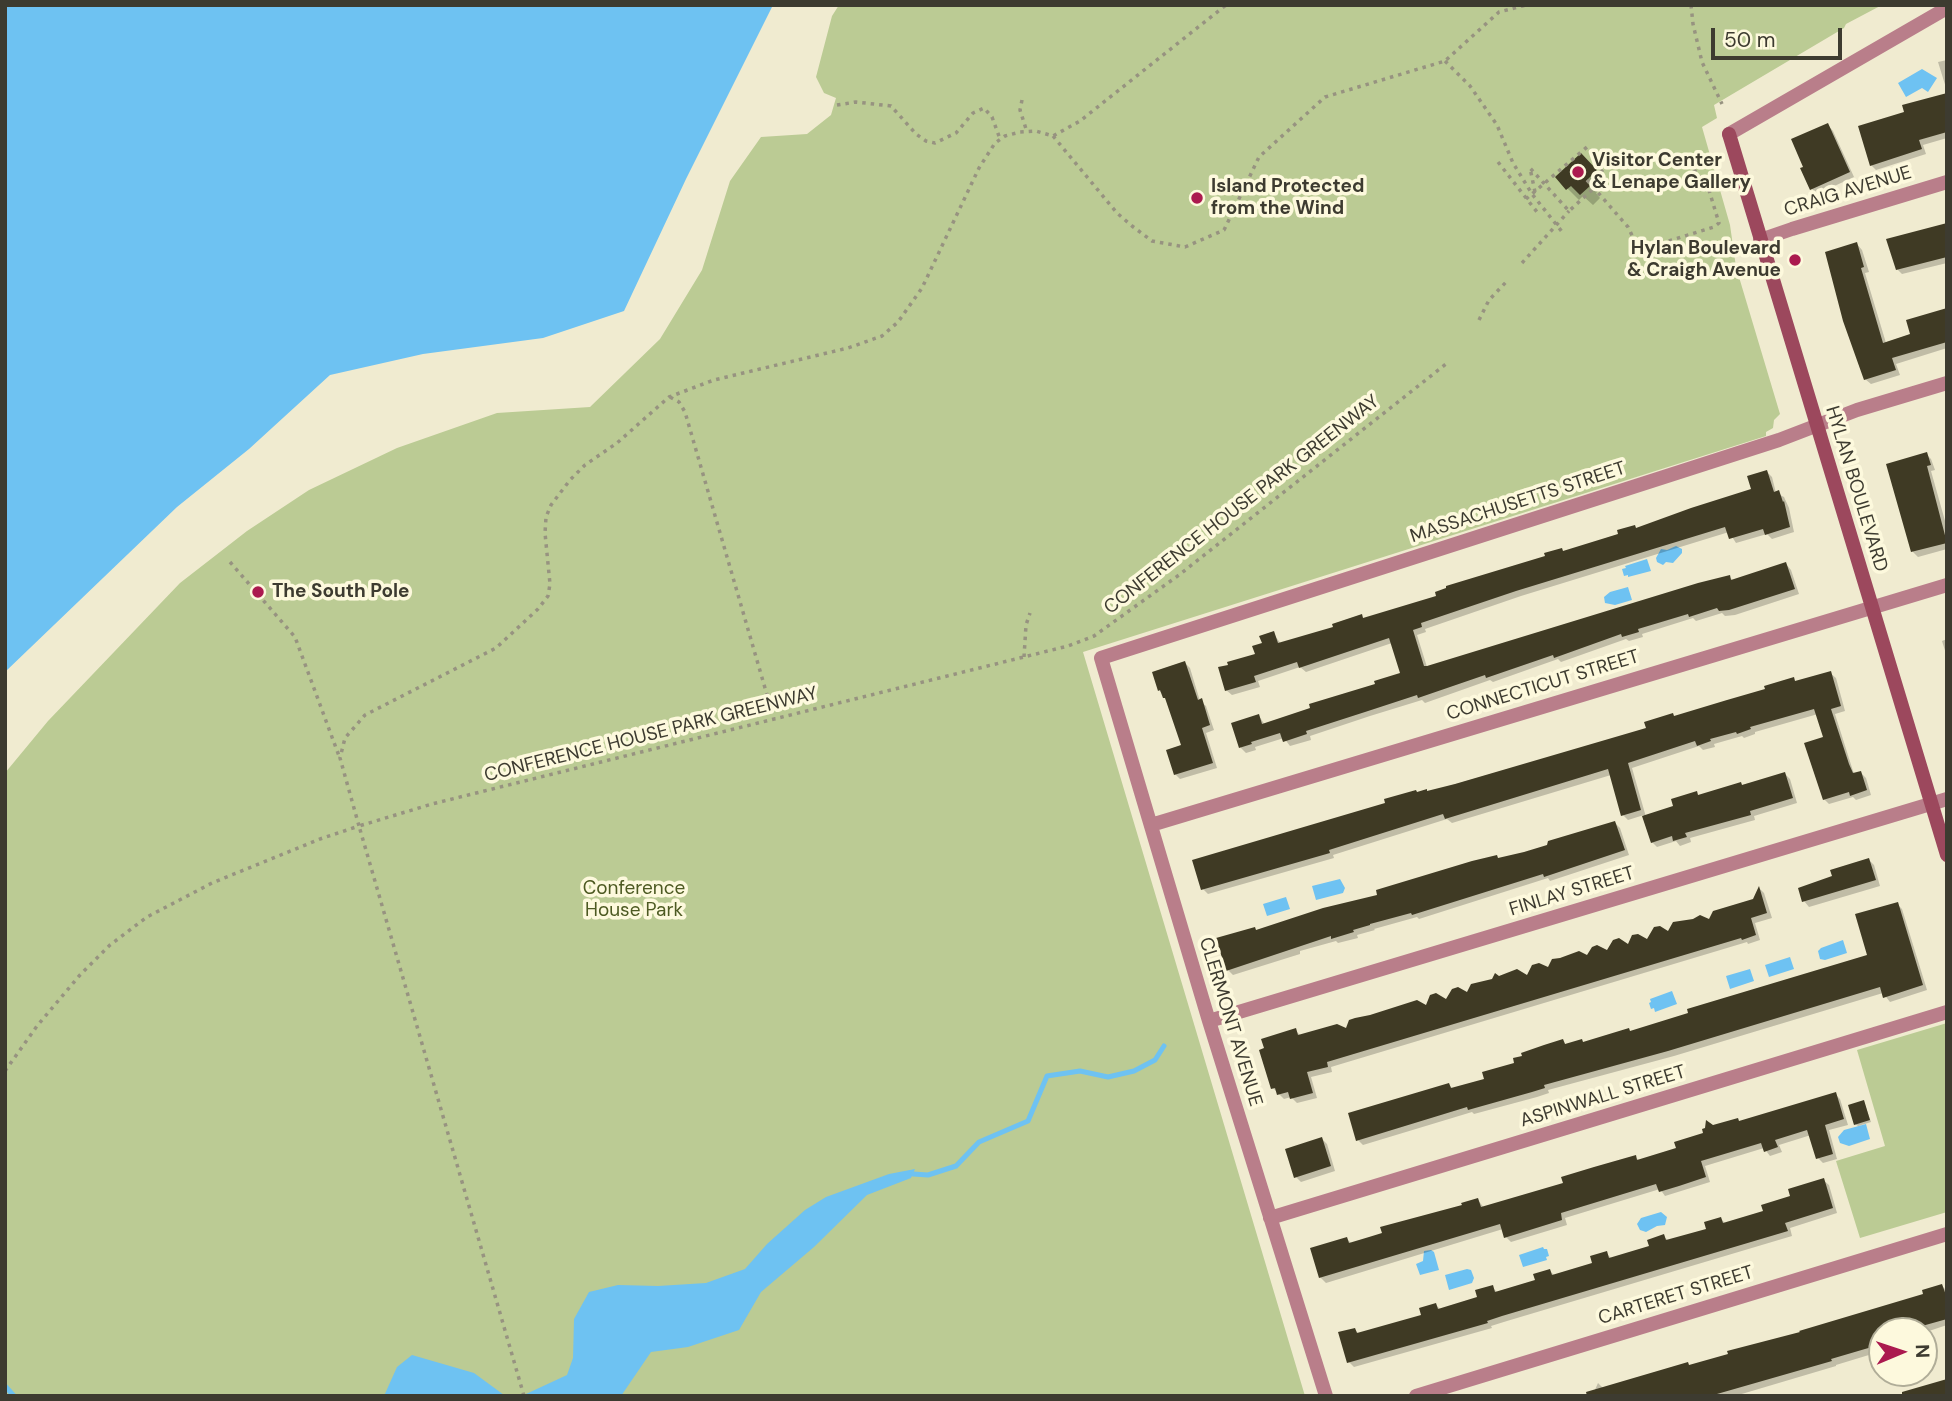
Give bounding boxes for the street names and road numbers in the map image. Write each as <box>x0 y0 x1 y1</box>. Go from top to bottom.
street label: CRAIG AVENUE <box>1782 162 1914 222</box>
street label: CONFERENCE HOUSE PARK GREENWAY <box>1100 390 1384 620</box>
street label: HYLAN BOULEVARD <box>1820 403 1892 575</box>
street label: MASSACHUSETTS STREET <box>1407 457 1629 549</box>
street label: CONNECTICUT STREET <box>1444 646 1642 726</box>
street label: CONFERENCE HOUSE PARK GREENWAY <box>482 682 820 788</box>
street label: FINLAY STREET <box>1507 862 1637 922</box>
street label: CLERMONT AVENUE <box>1193 935 1267 1109</box>
street label: ASPINWALL STREET <box>1518 1061 1688 1133</box>
street label: CARTERET STREET <box>1596 1262 1756 1330</box>

